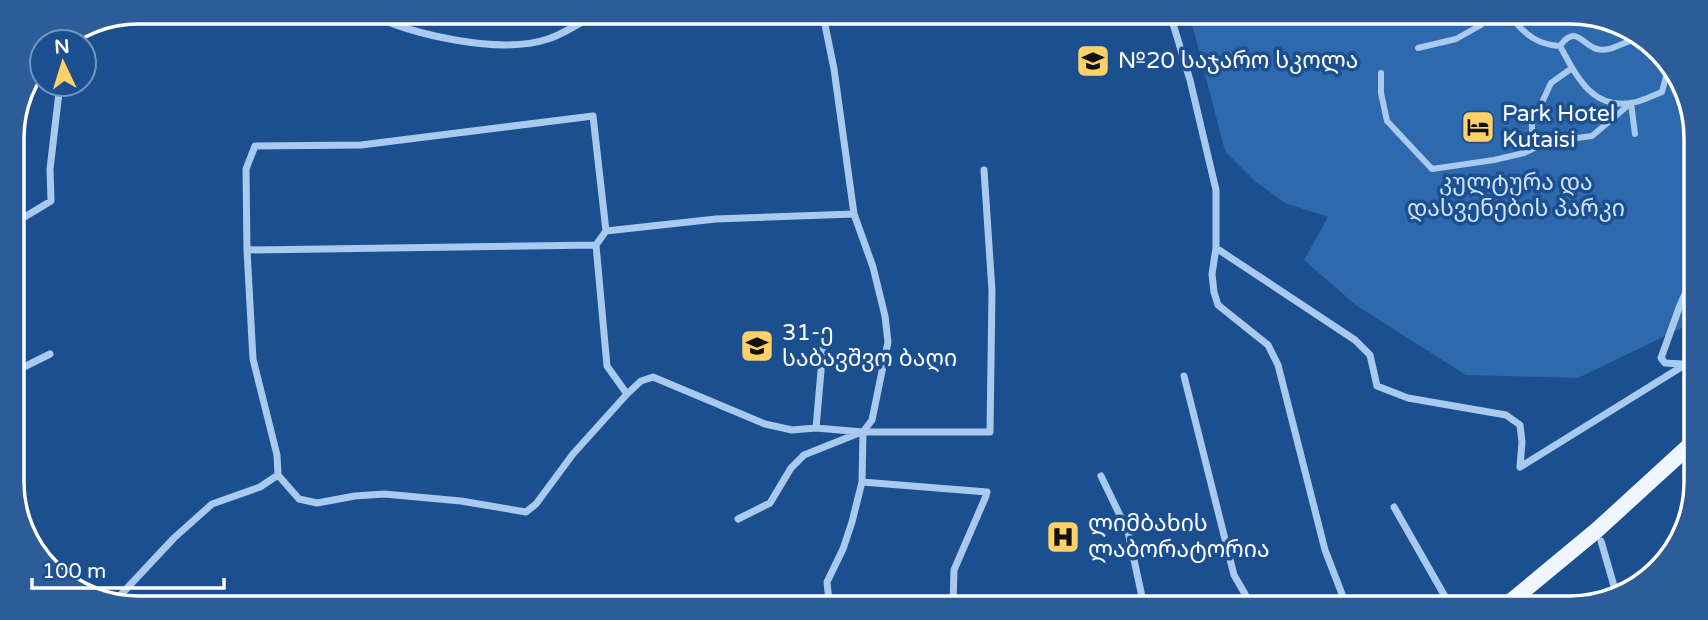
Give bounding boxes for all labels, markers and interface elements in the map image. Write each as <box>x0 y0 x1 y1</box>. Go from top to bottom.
north arrow <box>28 28 98 98</box>
text: N <box>54 36 70 59</box>
school or university icon: №20 საჯარო სკოლა <box>1074 42 1112 80</box>
place label: №20 საჯარო სკოლა <box>1118 47 1358 75</box>
place label: Park Hotel Kutaisi <box>1502 100 1615 154</box>
hotel icon: Park Hotel Kutaisi <box>1459 108 1497 146</box>
park label: კულტურა და დასვენების პარკი <box>1407 169 1625 223</box>
place label: 31-ე საბავშვო ბაღი <box>782 319 957 373</box>
school or university icon: 31-ე საბავშვო ბაღი <box>738 327 776 365</box>
place label: ლიმბახის ლაბორატორია <box>1088 510 1270 564</box>
hospital icon: ლიმბახის ლაბორატორია <box>1044 518 1082 556</box>
scale bar <box>32 546 224 590</box>
text: 100 m <box>42 559 106 584</box>

